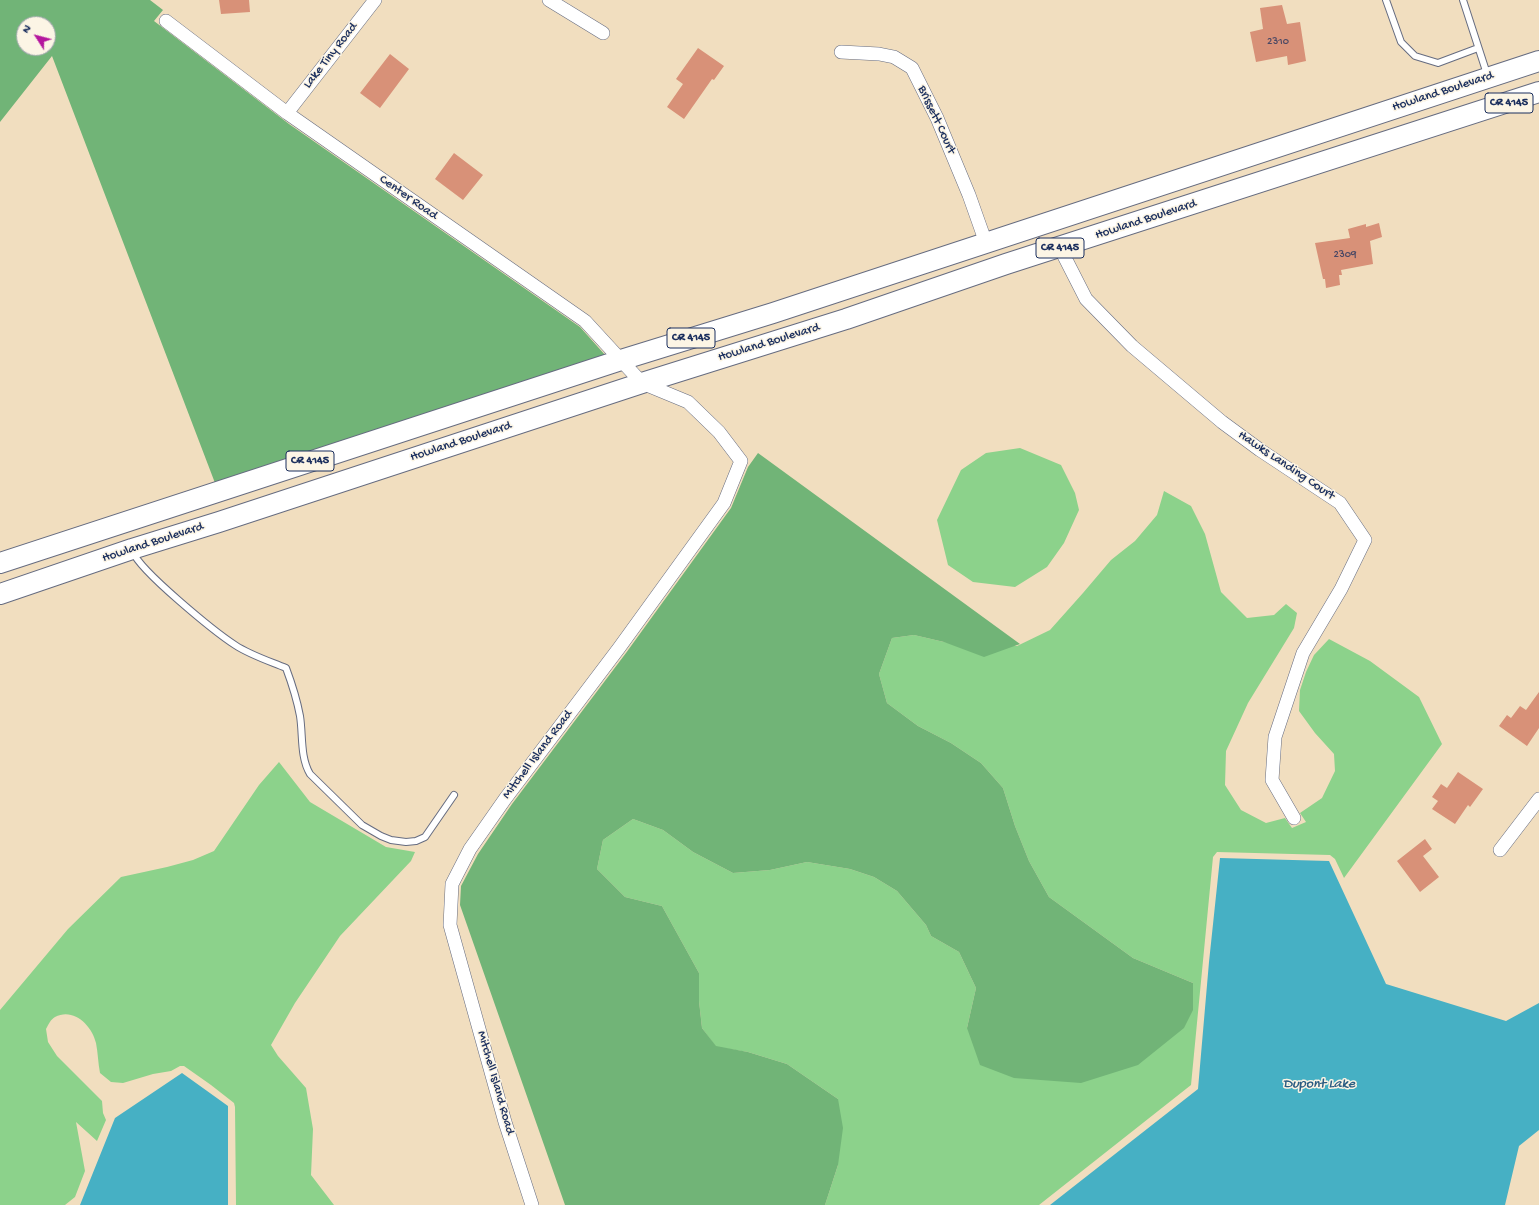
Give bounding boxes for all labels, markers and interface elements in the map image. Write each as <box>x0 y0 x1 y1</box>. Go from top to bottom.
north arrow <box>16 16 56 56</box>
street label: Lake Tiny Road <box>300 20 362 92</box>
text: N <box>20 23 34 36</box>
house number: 2310 <box>1267 35 1289 49</box>
street label: Howland Boulevard <box>1390 68 1496 116</box>
street label: Brissett Court <box>913 83 959 157</box>
road number: CR 4145 <box>1485 93 1533 113</box>
street label: Center Road <box>376 172 440 224</box>
street label: Howland Boulevard <box>1093 196 1199 244</box>
road number: CR 4145 <box>1036 238 1084 258</box>
house number: 2309 <box>1334 248 1356 262</box>
street label: Howland Boulevard <box>716 320 822 366</box>
road number: CR 4145 <box>667 328 715 348</box>
street label: Howland Boulevard <box>408 418 514 466</box>
street label: Hawks Landing Court <box>1235 428 1337 504</box>
road number: CR 4145 <box>286 451 334 471</box>
street label: Howland Boulevard <box>100 519 206 567</box>
street label: Mitchell Island Road <box>499 707 577 803</box>
street label: Mitchell Island Road <box>473 1029 517 1137</box>
water label: Dupont Lake <box>1283 1077 1355 1093</box>

